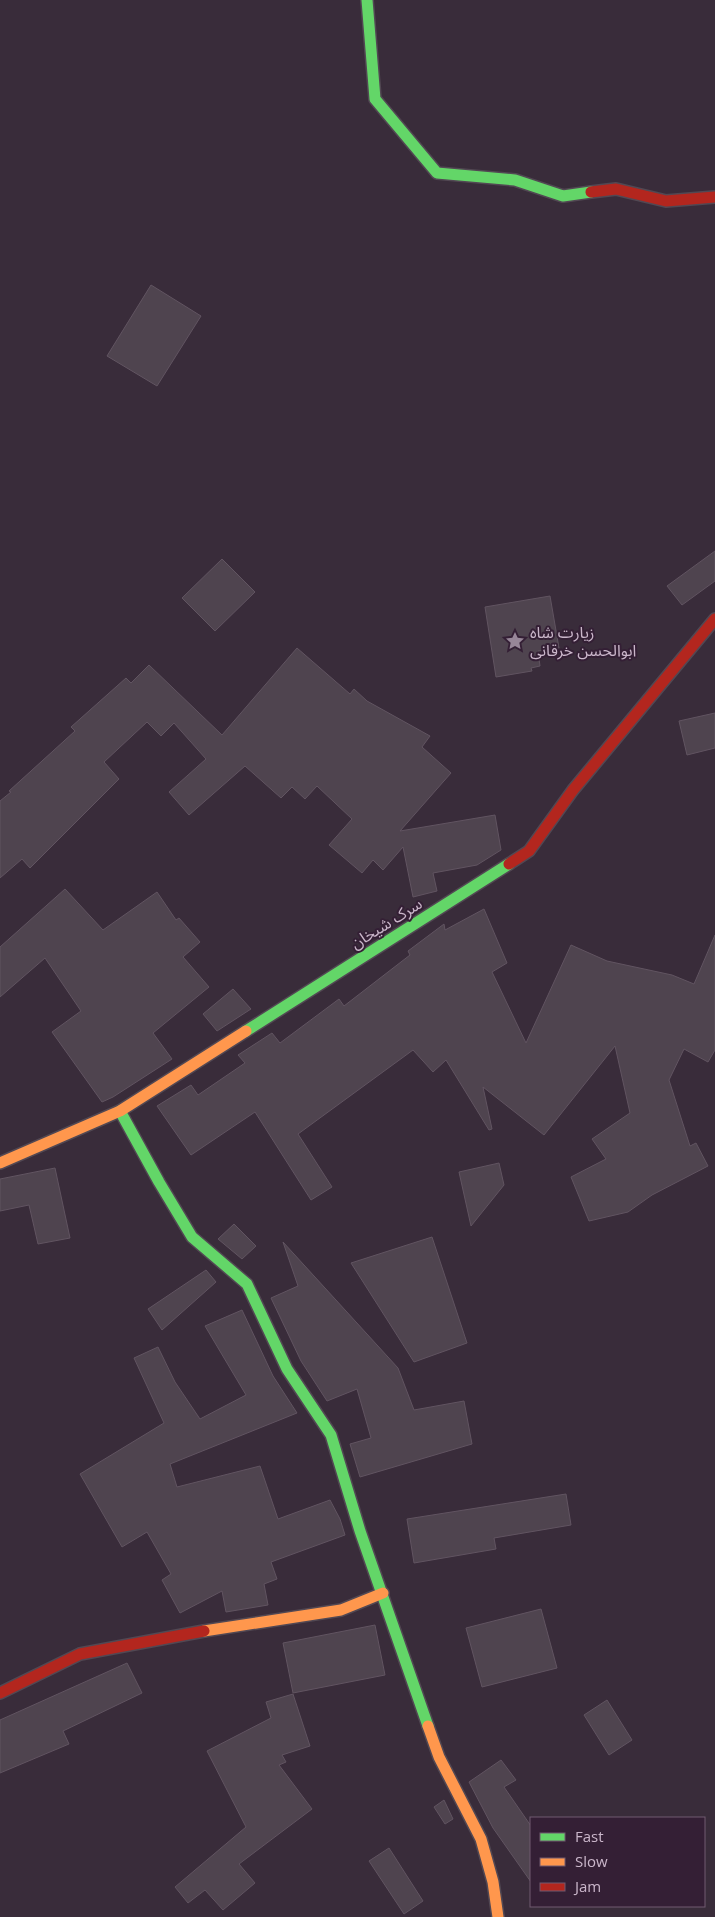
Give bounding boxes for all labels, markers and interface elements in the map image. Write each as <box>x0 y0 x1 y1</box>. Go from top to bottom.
place label: زیارت شاه ابوالحسن خرقانی <box>530 621 636 661</box>
place icon: زیارت شاه ابوالحسن خرقانی <box>504 630 526 652</box>
street label: سرک شیخان <box>346 892 426 954</box>
legend <box>530 1817 705 1907</box>
text: Fast <box>575 1826 604 1846</box>
text: Slow <box>575 1851 608 1871</box>
text: Jam <box>573 1876 601 1896</box>

